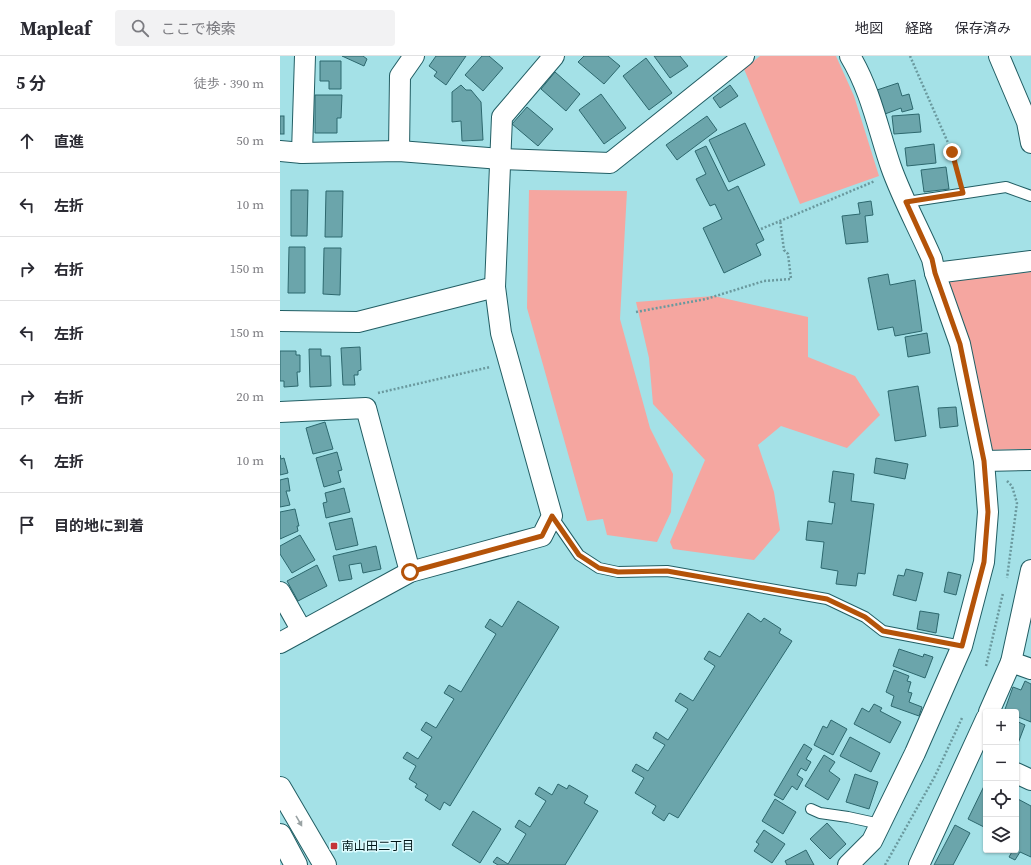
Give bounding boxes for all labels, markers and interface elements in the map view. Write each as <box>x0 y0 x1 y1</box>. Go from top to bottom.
search box <box>115 10 395 46</box>
text: Mapleaf <box>20 15 91 41</box>
icon: search <box>129 17 151 39</box>
text: ここで検索 <box>161 18 236 39</box>
text: 地図 <box>855 18 883 38</box>
text: 経路 <box>905 18 933 38</box>
text: 保存済み <box>955 18 1011 38</box>
text: 5 分 <box>16 71 46 95</box>
text: 徒歩 · 390 m <box>194 75 264 92</box>
icon: ahead <box>16 130 38 152</box>
text: 直進 <box>54 131 84 152</box>
text: 50 m <box>236 132 264 149</box>
route end <box>943 143 961 161</box>
icon: left <box>16 194 38 216</box>
text: 左折 <box>54 195 84 216</box>
text: 10 m <box>236 196 264 213</box>
icon: right <box>16 258 38 280</box>
text: 右折 <box>54 259 84 280</box>
text: 150 m <box>230 260 264 277</box>
icon: left <box>16 322 38 344</box>
text: 左折 <box>54 323 84 344</box>
text: 150 m <box>230 324 264 341</box>
icon: right <box>16 386 38 408</box>
text: 右折 <box>54 387 84 408</box>
text: 20 m <box>236 388 264 405</box>
icon: left <box>16 450 38 472</box>
text: 左折 <box>54 451 84 472</box>
text: 10 m <box>236 452 264 469</box>
icon: arrive <box>16 514 38 536</box>
text: 目的地に到着 <box>54 515 144 536</box>
route start <box>401 563 419 581</box>
map controls <box>983 709 1019 853</box>
button: + <box>983 709 1019 745</box>
button: − <box>983 745 1019 781</box>
button: locate <box>983 781 1019 817</box>
one-way arrow <box>296 815 303 827</box>
button: layers <box>983 817 1019 853</box>
place label: 南山田二丁目 <box>342 838 414 854</box>
marker: 南山田二丁目 <box>329 841 339 851</box>

